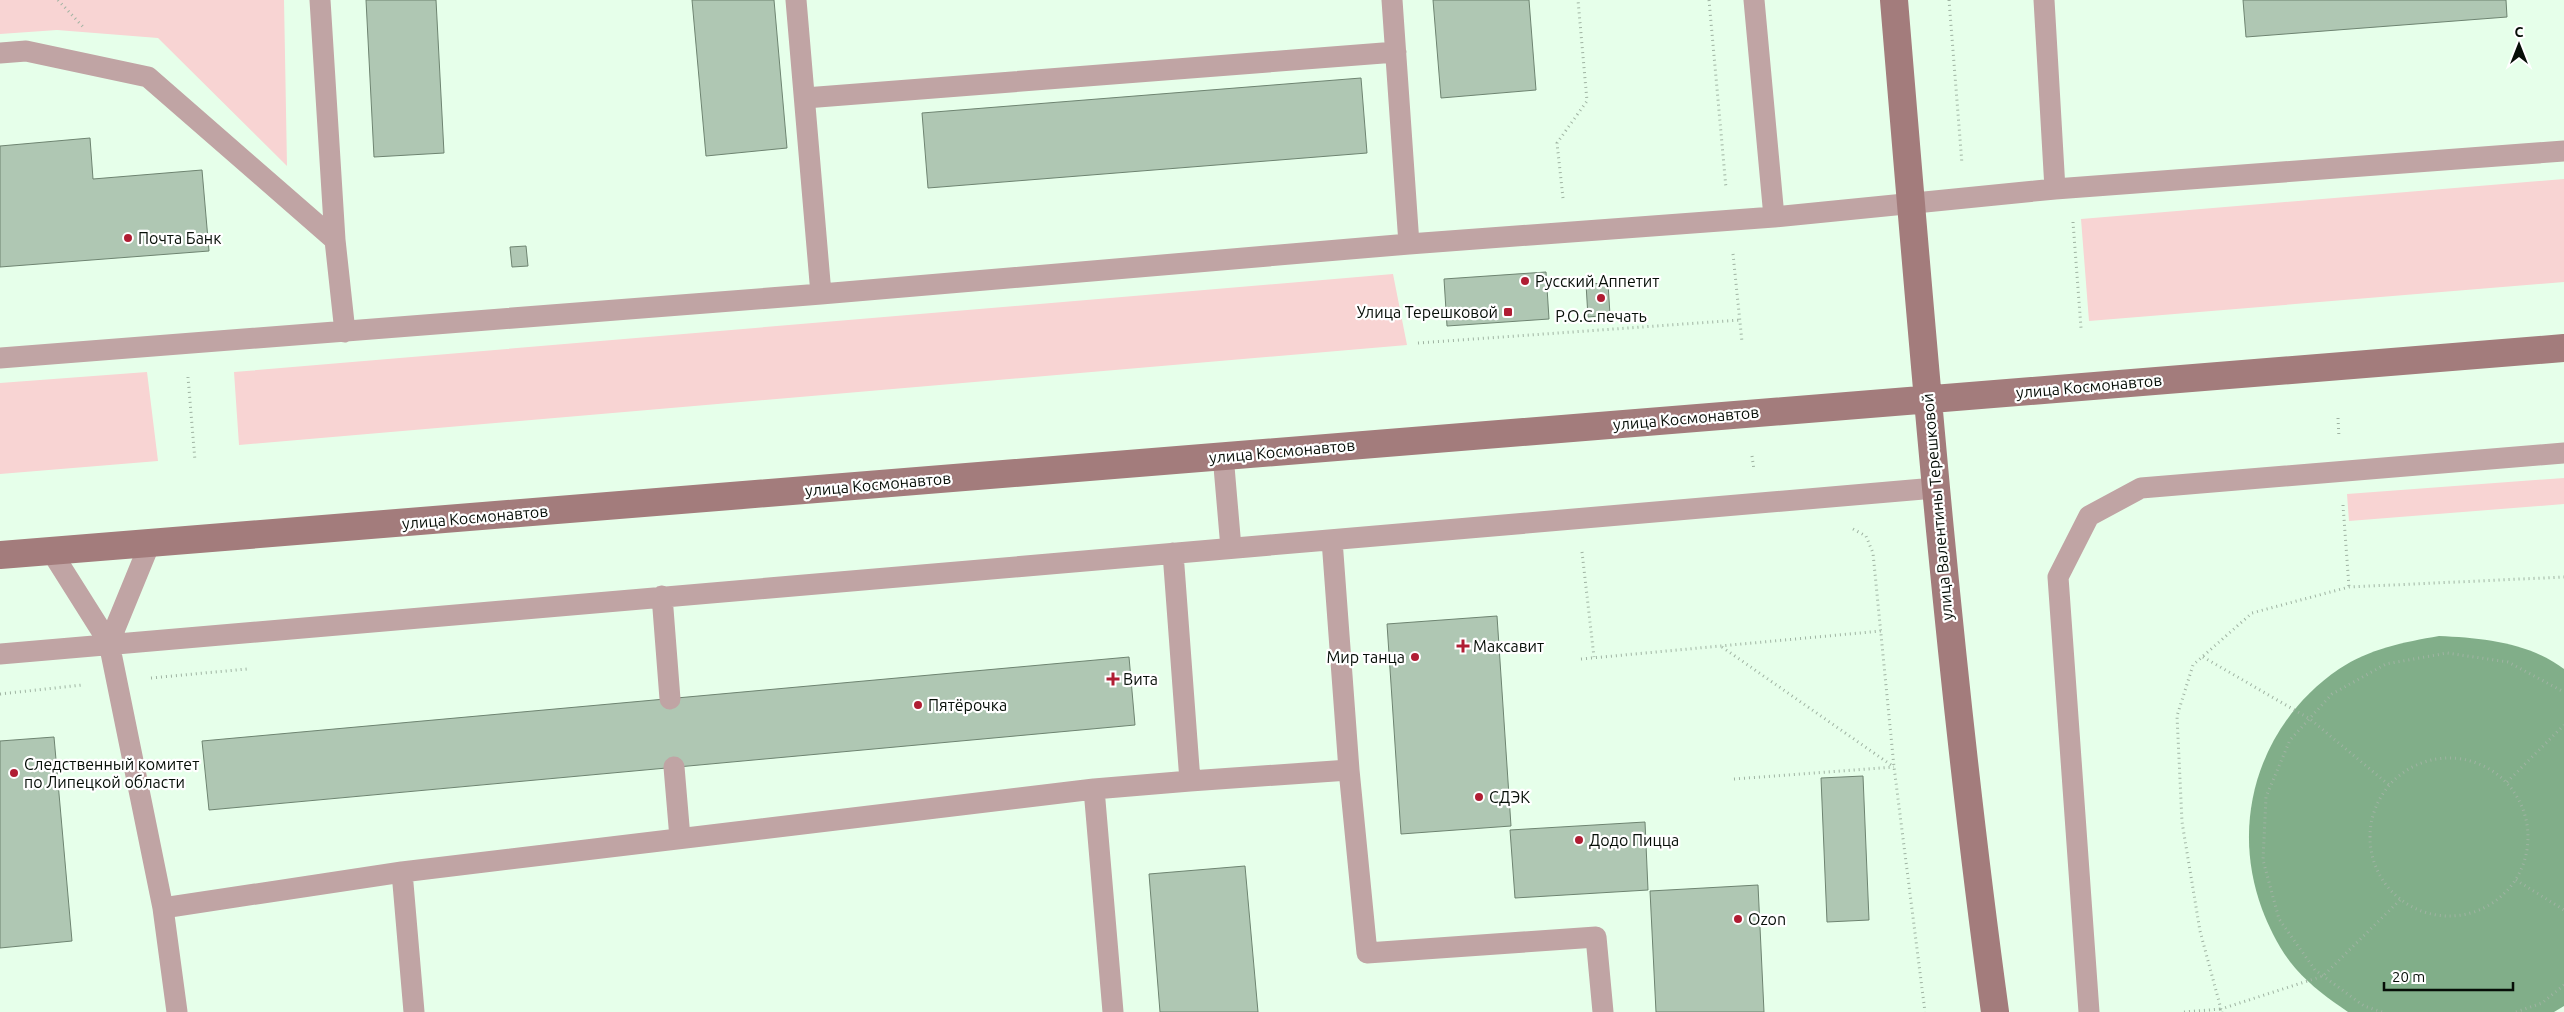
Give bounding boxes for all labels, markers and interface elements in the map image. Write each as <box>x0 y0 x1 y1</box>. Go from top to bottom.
north arrow <box>2494 20 2544 70</box>
text: С <box>2515 24 2524 40</box>
place label: Почта Банк <box>138 229 221 247</box>
marker: Почта Банк <box>122 232 134 244</box>
place label: Русский Аппетит <box>1535 272 1659 290</box>
marker: Русский Аппетит <box>1519 275 1531 287</box>
marker: Р.О.С.печать <box>1595 292 1607 304</box>
place label: Улица Терешковой <box>1357 303 1498 321</box>
marker: Улица Терешковой <box>1502 306 1514 318</box>
place label: Р.О.С.печать <box>1555 307 1647 325</box>
street label: улица Космонавтов <box>2015 371 2163 401</box>
street label: улица Валентины Терешковой <box>1918 393 1956 621</box>
street label: улица Космонавтов <box>1612 403 1760 433</box>
street label: улица Космонавтов <box>1208 436 1356 466</box>
street label: улица Космонавтов <box>804 469 952 499</box>
street label: улица Космонавтов <box>401 502 549 532</box>
place label: Максавит <box>1473 637 1544 655</box>
marker: Максавит <box>1457 640 1469 652</box>
place label: Мир танца <box>1326 648 1405 666</box>
marker: Мир танца <box>1409 651 1421 663</box>
place label: Вита <box>1123 670 1158 688</box>
marker: Вита <box>1107 673 1119 685</box>
place label: Пятёрочка <box>928 696 1007 714</box>
marker: Пятёрочка <box>912 699 924 711</box>
place label: Следственный комитет по Липецкой области <box>24 755 199 791</box>
marker: Следственный комитет по Липецкой области <box>8 767 20 779</box>
place label: СДЭК <box>1489 788 1530 806</box>
marker: СДЭК <box>1473 791 1485 803</box>
place label: Додо Пицца <box>1589 831 1679 849</box>
marker: Додо Пицца <box>1573 834 1585 846</box>
place label: Ozon <box>1748 910 1786 928</box>
marker: Ozon <box>1732 913 1744 925</box>
scale bar <box>2384 960 2513 992</box>
text: 20 m <box>2392 968 2425 985</box>

